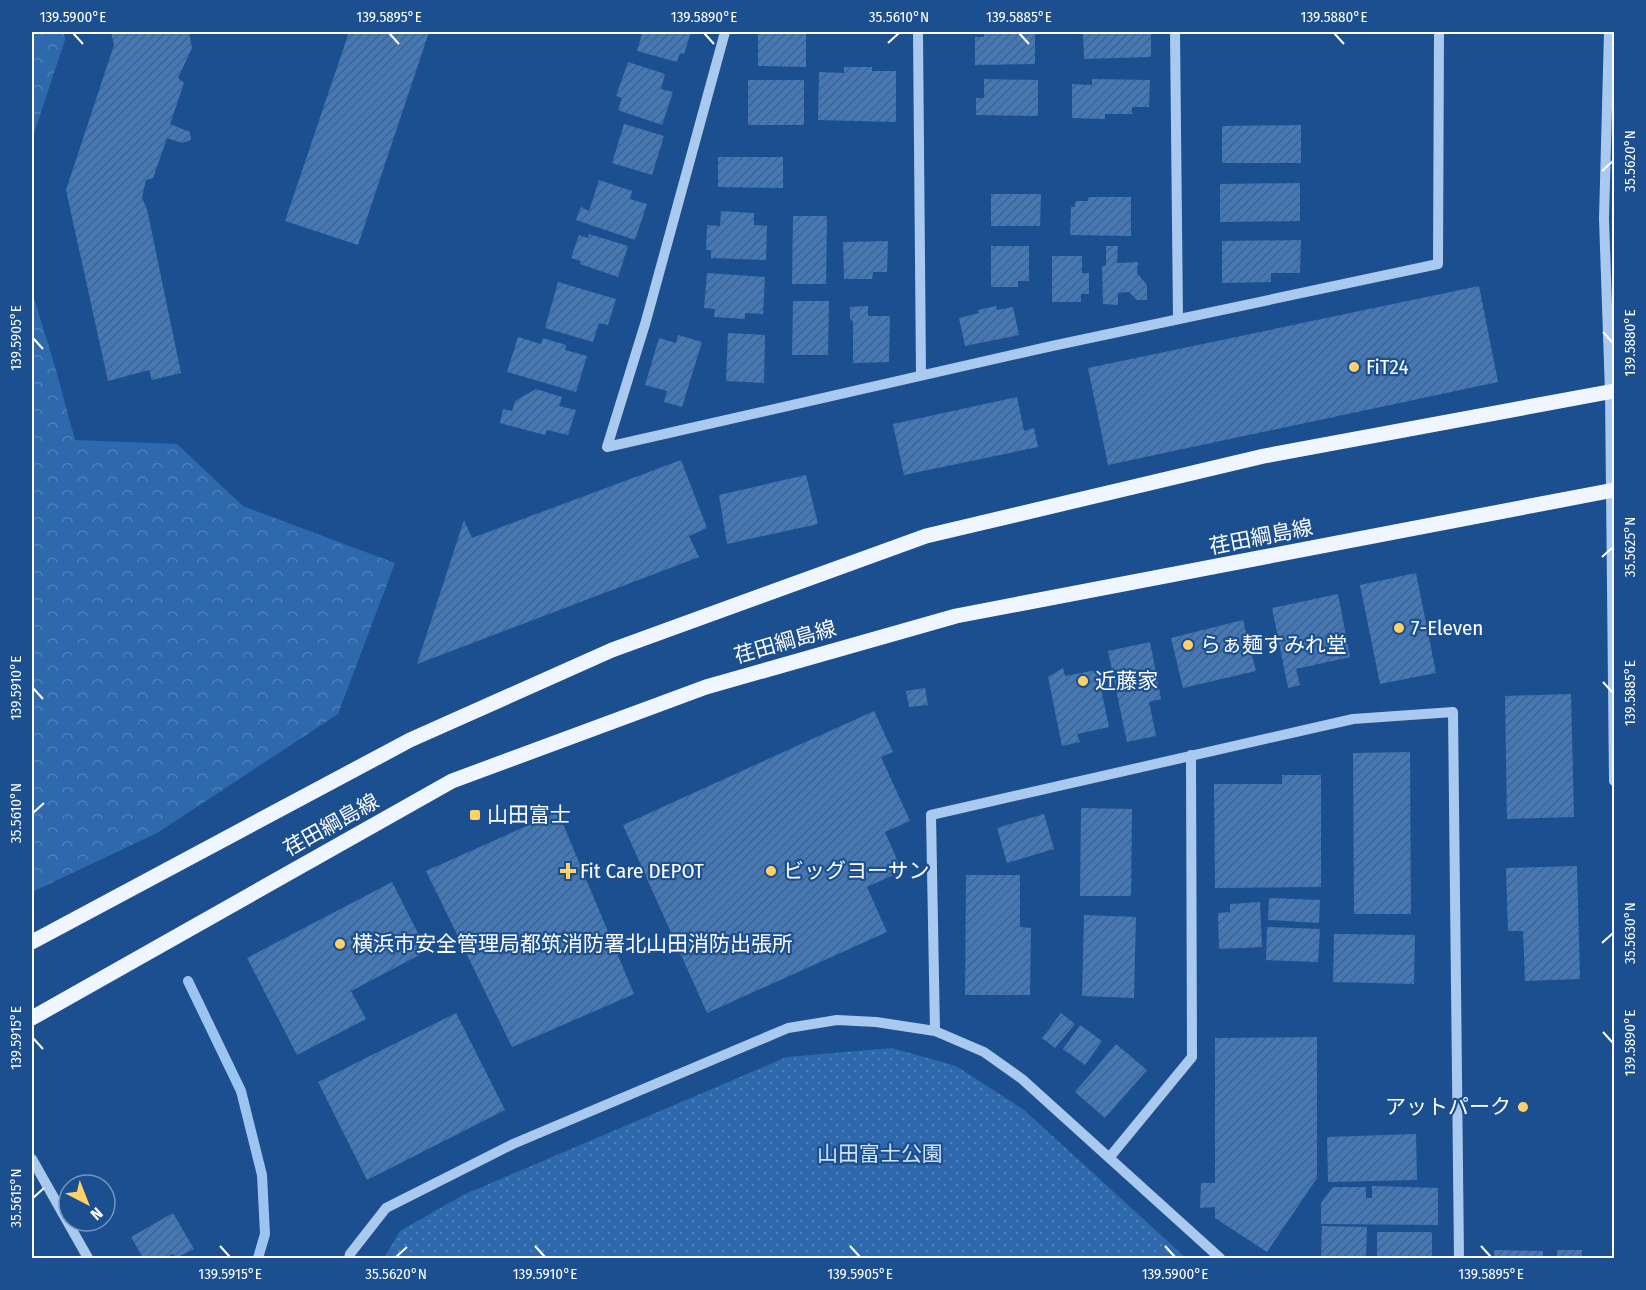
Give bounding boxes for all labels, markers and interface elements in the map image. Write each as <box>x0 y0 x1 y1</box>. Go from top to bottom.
text: 139.5900°E <box>40 8 106 26</box>
text: 139.5895°E <box>356 8 422 26</box>
text: 139.5890°E <box>671 8 737 26</box>
text: 35.5610°N <box>869 8 929 26</box>
text: 139.5885°E <box>986 8 1052 26</box>
text: 139.5880°E <box>1301 8 1367 26</box>
text: 35.5620°N <box>1621 130 1639 192</box>
text: 139.5905°E <box>7 305 25 371</box>
text: 139.5880°E <box>1621 310 1639 376</box>
place label: FiT24 <box>1366 354 1409 380</box>
marker: FiT24 <box>1347 360 1361 374</box>
street label: 荏田綱島線 <box>1207 514 1315 560</box>
text: 35.5625°N <box>1621 517 1639 577</box>
street label: 荏田綱島線 <box>731 615 839 669</box>
place label: 7-Eleven <box>1411 615 1483 641</box>
marker: 7-Eleven <box>1392 621 1406 635</box>
place label: らぁ麺すみれ堂 <box>1200 632 1347 658</box>
marker: らぁ麺すみれ堂 <box>1181 638 1195 652</box>
text: 139.5910°E <box>7 656 25 720</box>
text: 139.5885°E <box>1621 660 1639 726</box>
place label: 近藤家 <box>1095 668 1158 694</box>
marker: 近藤家 <box>1076 674 1090 688</box>
text: 35.5610°N <box>7 783 25 843</box>
street label: 荏田綱島線 <box>279 788 383 862</box>
place label: 山田富士 <box>487 802 571 828</box>
marker: 山田富士 <box>468 808 482 822</box>
place label: Fit Care DEPOT <box>580 858 704 884</box>
place label: ビッグヨーサン <box>783 858 930 884</box>
marker: Fit Care DEPOT <box>561 864 575 878</box>
marker: ビッグヨーサン <box>764 864 778 878</box>
text: 35.5630°N <box>1621 902 1639 964</box>
place label: 横浜市安全管理局都筑消防署北山田消防出張所 <box>352 931 793 957</box>
marker: 横浜市安全管理局都筑消防署北山田消防出張所 <box>333 937 347 951</box>
text: 139.5915°E <box>7 1006 25 1070</box>
text: 139.5890°E <box>1621 1010 1639 1076</box>
place label: アットパーク <box>1385 1094 1511 1120</box>
marker: アットパーク <box>1516 1100 1530 1114</box>
park label: 山田富士公園 <box>817 1141 943 1167</box>
text: 35.5615°N <box>7 1168 25 1228</box>
north arrow <box>57 1173 117 1233</box>
text: N <box>87 1204 107 1224</box>
text: 139.5915°E <box>198 1265 262 1283</box>
text: 35.5620°N <box>365 1265 427 1283</box>
text: 139.5910°E <box>513 1265 577 1283</box>
text: 139.5905°E <box>827 1265 893 1283</box>
text: 139.5900°E <box>1142 1265 1208 1283</box>
text: 139.5895°E <box>1458 1265 1524 1283</box>

